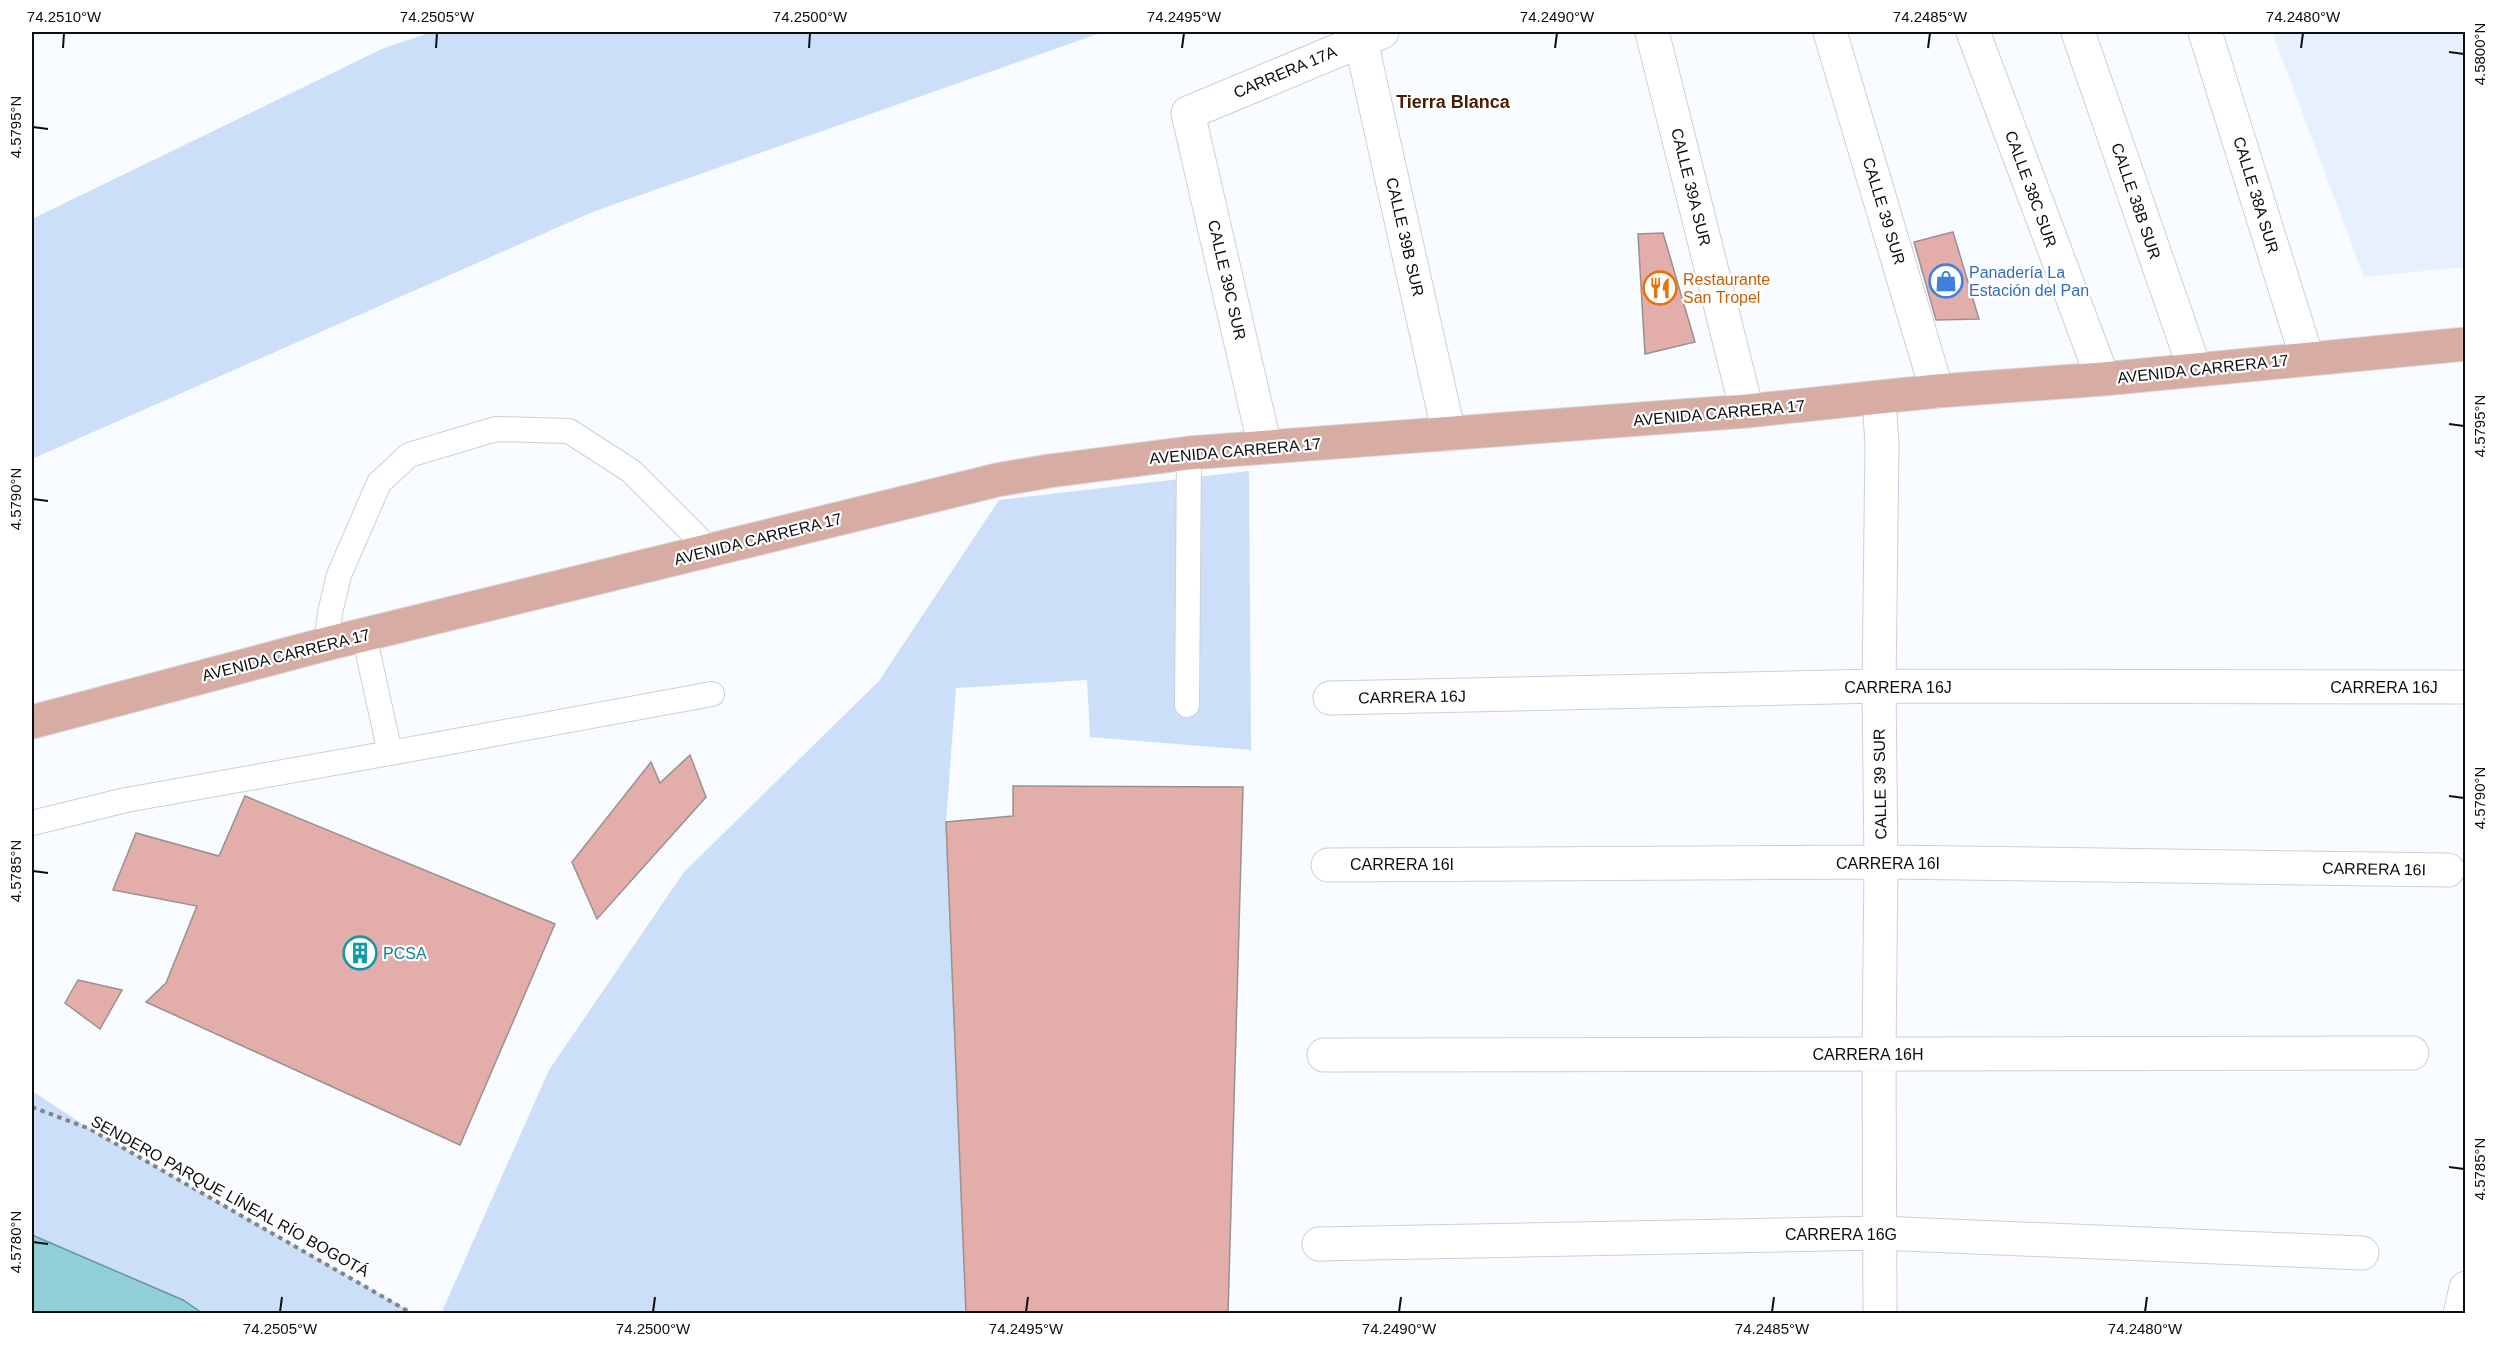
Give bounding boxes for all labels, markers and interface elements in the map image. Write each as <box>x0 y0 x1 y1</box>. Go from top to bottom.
text: 74.2510°W <box>27 8 102 25</box>
text: 74.2505°W <box>400 8 475 25</box>
text: 74.2500°W <box>773 8 848 25</box>
text: 74.2495°W <box>1147 8 1222 25</box>
text: 74.2490°W <box>1520 8 1595 25</box>
text: 74.2485°W <box>1893 8 1968 25</box>
text: 74.2480°W <box>2266 8 2341 25</box>
text: 4.5800°N <box>2471 23 2488 85</box>
street label: CARRERA 17A <box>1231 43 1339 101</box>
district label: Tierra Blanca <box>1396 92 1511 112</box>
text: 4.5795°N <box>7 96 24 158</box>
street label: CALLE 39A SUR <box>1668 126 1714 248</box>
street label: CALLE 38C SUR <box>2002 128 2060 250</box>
street label: CALLE 38A SUR <box>2230 135 2282 255</box>
street label: CALLE 38B SUR <box>2108 141 2164 261</box>
street label: CALLE 39 SUR <box>1860 155 1908 267</box>
street label: CALLE 39B SUR <box>1383 176 1427 298</box>
street label: CALLE 39C SUR <box>1205 218 1249 342</box>
shop icon: Panadería La Estación del Pan <box>1928 263 1964 299</box>
place label: Panadería La Estación del Pan <box>1969 264 2089 299</box>
restaurant icon: Restaurante San Tropel <box>1642 270 1678 306</box>
place label: Restaurante San Tropel <box>1683 271 1770 306</box>
street label: AVENIDA CARRERA 17 <box>2116 352 2290 386</box>
text: 4.5795°N <box>2471 395 2488 457</box>
street label: AVENIDA CARRERA 17 <box>1632 397 1806 429</box>
street label: AVENIDA CARRERA 17 <box>1148 435 1322 467</box>
text: 4.5790°N <box>7 468 24 530</box>
street label: AVENIDA CARRERA 17 <box>672 510 844 568</box>
street label: AVENIDA CARRERA 17 <box>200 626 372 684</box>
street label: CARRERA 16J <box>1844 679 1952 696</box>
street label: CARRERA 16J <box>2330 679 2438 696</box>
street label: CARRERA 16J <box>1358 688 1466 706</box>
street label: CALLE 39 SUR <box>1871 728 1889 840</box>
text: 4.5790°N <box>2471 767 2488 829</box>
text: 4.5785°N <box>7 840 24 902</box>
street label: CARRERA 16I <box>1836 855 1940 872</box>
street label: CARRERA 16I <box>1350 856 1454 873</box>
street label: CARRERA 16I <box>2322 860 2426 878</box>
building icon: PCSA <box>342 935 378 971</box>
place label: PCSA <box>383 945 427 962</box>
street label: CARRERA 16H <box>1812 1046 1924 1063</box>
street label: SENDERO PARQUE LÍNEAL RÍO BOGOTÁ <box>88 1111 373 1280</box>
text: 4.5785°N <box>2471 1138 2488 1200</box>
text: 4.5780°N <box>7 1211 24 1273</box>
street label: CARRERA 16G <box>1785 1226 1897 1243</box>
text: 74.2505°W <box>243 1320 318 1337</box>
text: 74.2500°W <box>616 1320 691 1337</box>
text: 74.2495°W <box>989 1320 1064 1337</box>
text: 74.2490°W <box>1362 1320 1437 1337</box>
text: 74.2485°W <box>1735 1320 1810 1337</box>
text: 74.2480°W <box>2108 1320 2183 1337</box>

